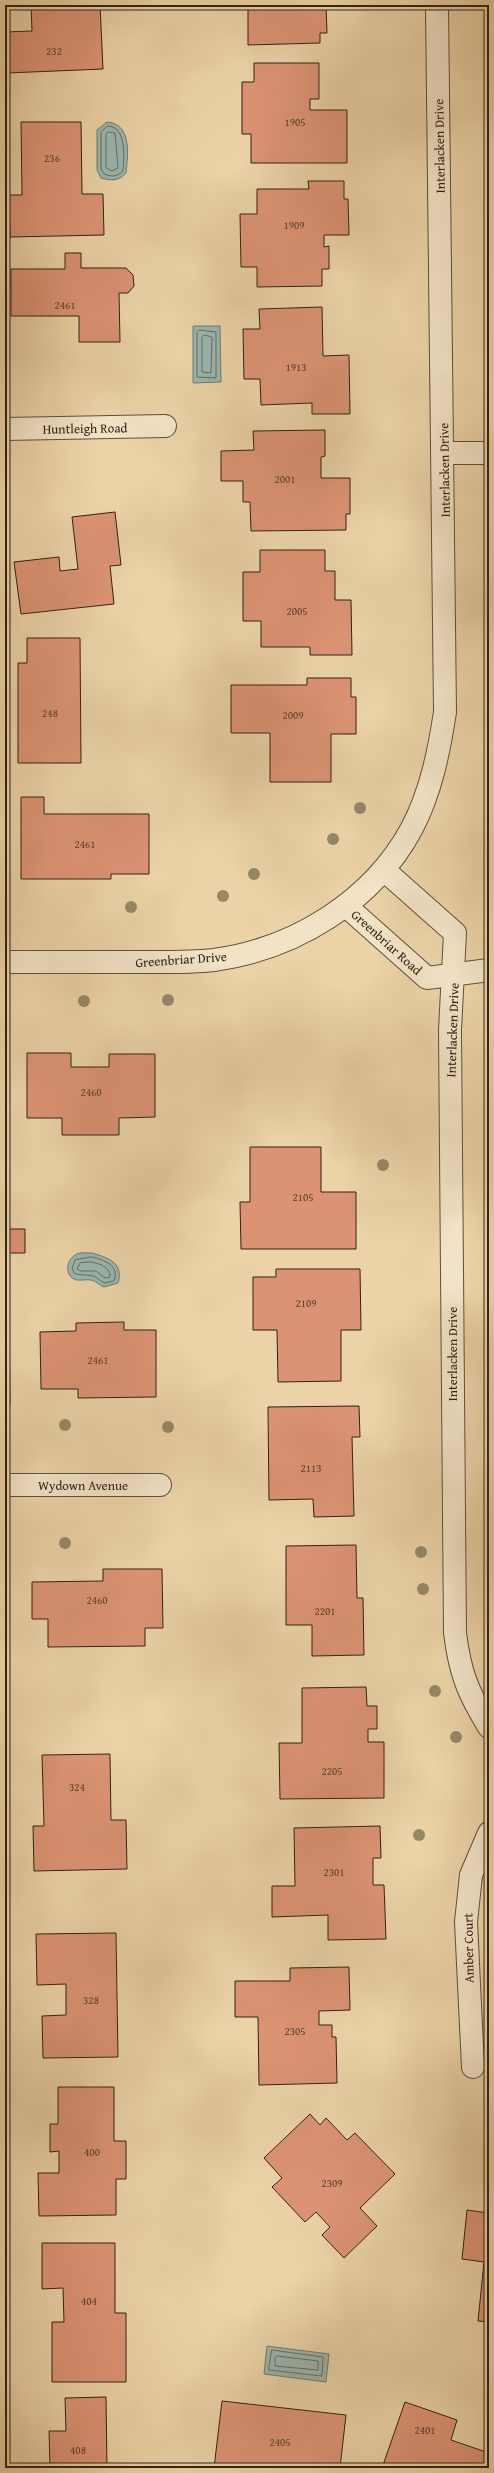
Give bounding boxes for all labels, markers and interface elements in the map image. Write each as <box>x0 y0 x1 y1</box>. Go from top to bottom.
house number: 232 <box>46 43 62 59</box>
street label: Interlacken Drive <box>429 99 450 193</box>
house number: 1905 <box>284 114 306 130</box>
house number: 236 <box>44 150 60 166</box>
house number: 1909 <box>283 217 305 233</box>
house number: 2461 <box>54 297 76 313</box>
house number: 1913 <box>285 359 307 375</box>
street label: Huntleigh Road <box>42 418 128 439</box>
street label: Interlacken Drive <box>434 423 455 517</box>
house number: 2001 <box>274 471 296 487</box>
house number: 2005 <box>286 603 308 619</box>
house number: 248 <box>42 705 58 721</box>
house number: 2009 <box>282 707 304 723</box>
house number: 2461 <box>74 836 96 852</box>
street label: Greenbriar Road <box>347 905 426 979</box>
street label: Greenbriar Drive <box>135 947 227 972</box>
street label: Interlacken Drive <box>441 982 464 1078</box>
house number: 2460 <box>80 1084 102 1100</box>
house number: 2105 <box>292 1189 314 1205</box>
house number: 2109 <box>295 1295 317 1311</box>
street label: Interlacken Drive <box>443 1307 462 1401</box>
house number: 2461 <box>87 1352 109 1368</box>
house number: 2113 <box>300 1460 322 1476</box>
street label: Wydown Avenue <box>38 1476 128 1495</box>
house number: 2460 <box>86 1592 108 1608</box>
house number: 2201 <box>314 1603 336 1619</box>
house number: 2205 <box>321 1763 343 1779</box>
house number: 324 <box>69 1779 85 1795</box>
house number: 2301 <box>323 1864 345 1880</box>
street label: Amber Court <box>458 1912 479 1983</box>
house number: 328 <box>83 1992 99 2008</box>
house number: 2305 <box>284 2023 306 2039</box>
house number: 400 <box>84 2144 100 2160</box>
house number: 2309 <box>321 2175 343 2191</box>
house number: 404 <box>81 2293 97 2309</box>
house number: 2401 <box>414 2422 436 2438</box>
house number: 2405 <box>269 2434 291 2450</box>
house number: 408 <box>70 2442 86 2458</box>

